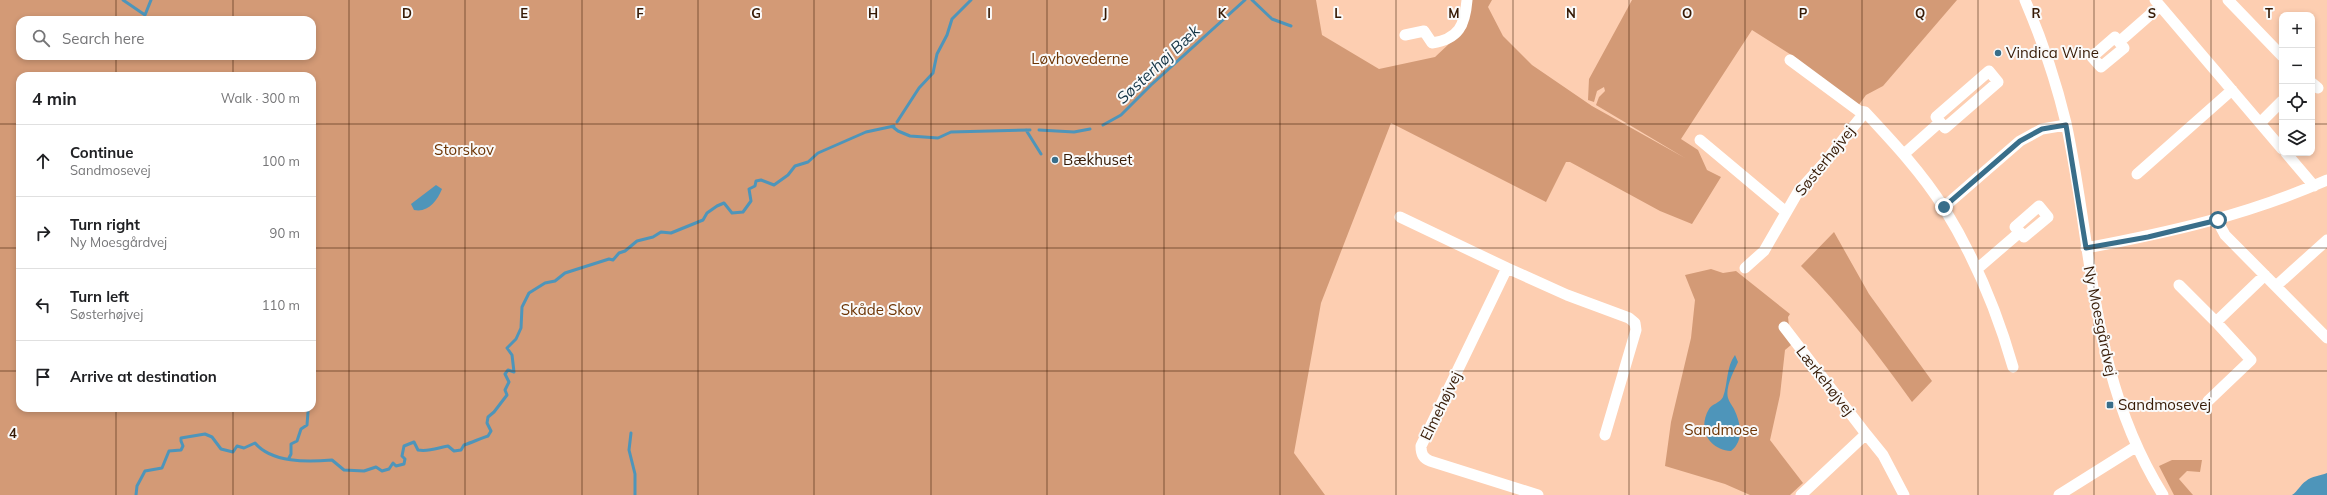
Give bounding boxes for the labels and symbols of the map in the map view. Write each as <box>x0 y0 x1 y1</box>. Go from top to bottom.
text: D <box>402 5 412 21</box>
text: E <box>520 5 528 21</box>
text: F <box>636 5 644 21</box>
text: G <box>751 5 761 21</box>
text: H <box>868 5 878 21</box>
text: I <box>987 5 991 21</box>
text: J <box>1103 5 1107 21</box>
text: K <box>1218 5 1228 21</box>
text: L <box>1334 5 1342 21</box>
text: M <box>1448 5 1460 21</box>
text: N <box>1566 5 1576 21</box>
text: O <box>1682 5 1692 21</box>
text: P <box>1799 5 1808 21</box>
text: Q <box>1915 5 1925 21</box>
text: R <box>2031 5 2041 21</box>
text: S <box>2148 5 2156 21</box>
text: T <box>2265 5 2273 21</box>
water label: Søsterhøj Bæk <box>1112 20 1204 108</box>
place label: Vindica Wine <box>2006 43 2099 62</box>
marker: Vindica Wine <box>1993 48 2003 58</box>
park label: Løvhovederne <box>1031 49 1129 68</box>
street label: Søsterhøjvej <box>1791 122 1859 200</box>
park label: Storskov <box>434 140 494 159</box>
place label: Bækhuset <box>1063 150 1132 169</box>
marker: Bækhuset <box>1050 155 1060 165</box>
route end <box>1935 198 1953 216</box>
route start <box>2209 211 2227 229</box>
street label: Ny Moesgårdvej <box>2080 264 2121 378</box>
park label: Skåde Skov <box>841 300 921 319</box>
street label: Lærkehøjvej <box>1792 342 1858 419</box>
street label: Elmehøjvej <box>1416 368 1465 443</box>
place label: Sandmosevej <box>2118 395 2211 414</box>
marker: Sandmosevej <box>2105 400 2115 410</box>
park label: Sandmose <box>1684 420 1758 439</box>
text: 4 <box>9 425 17 441</box>

